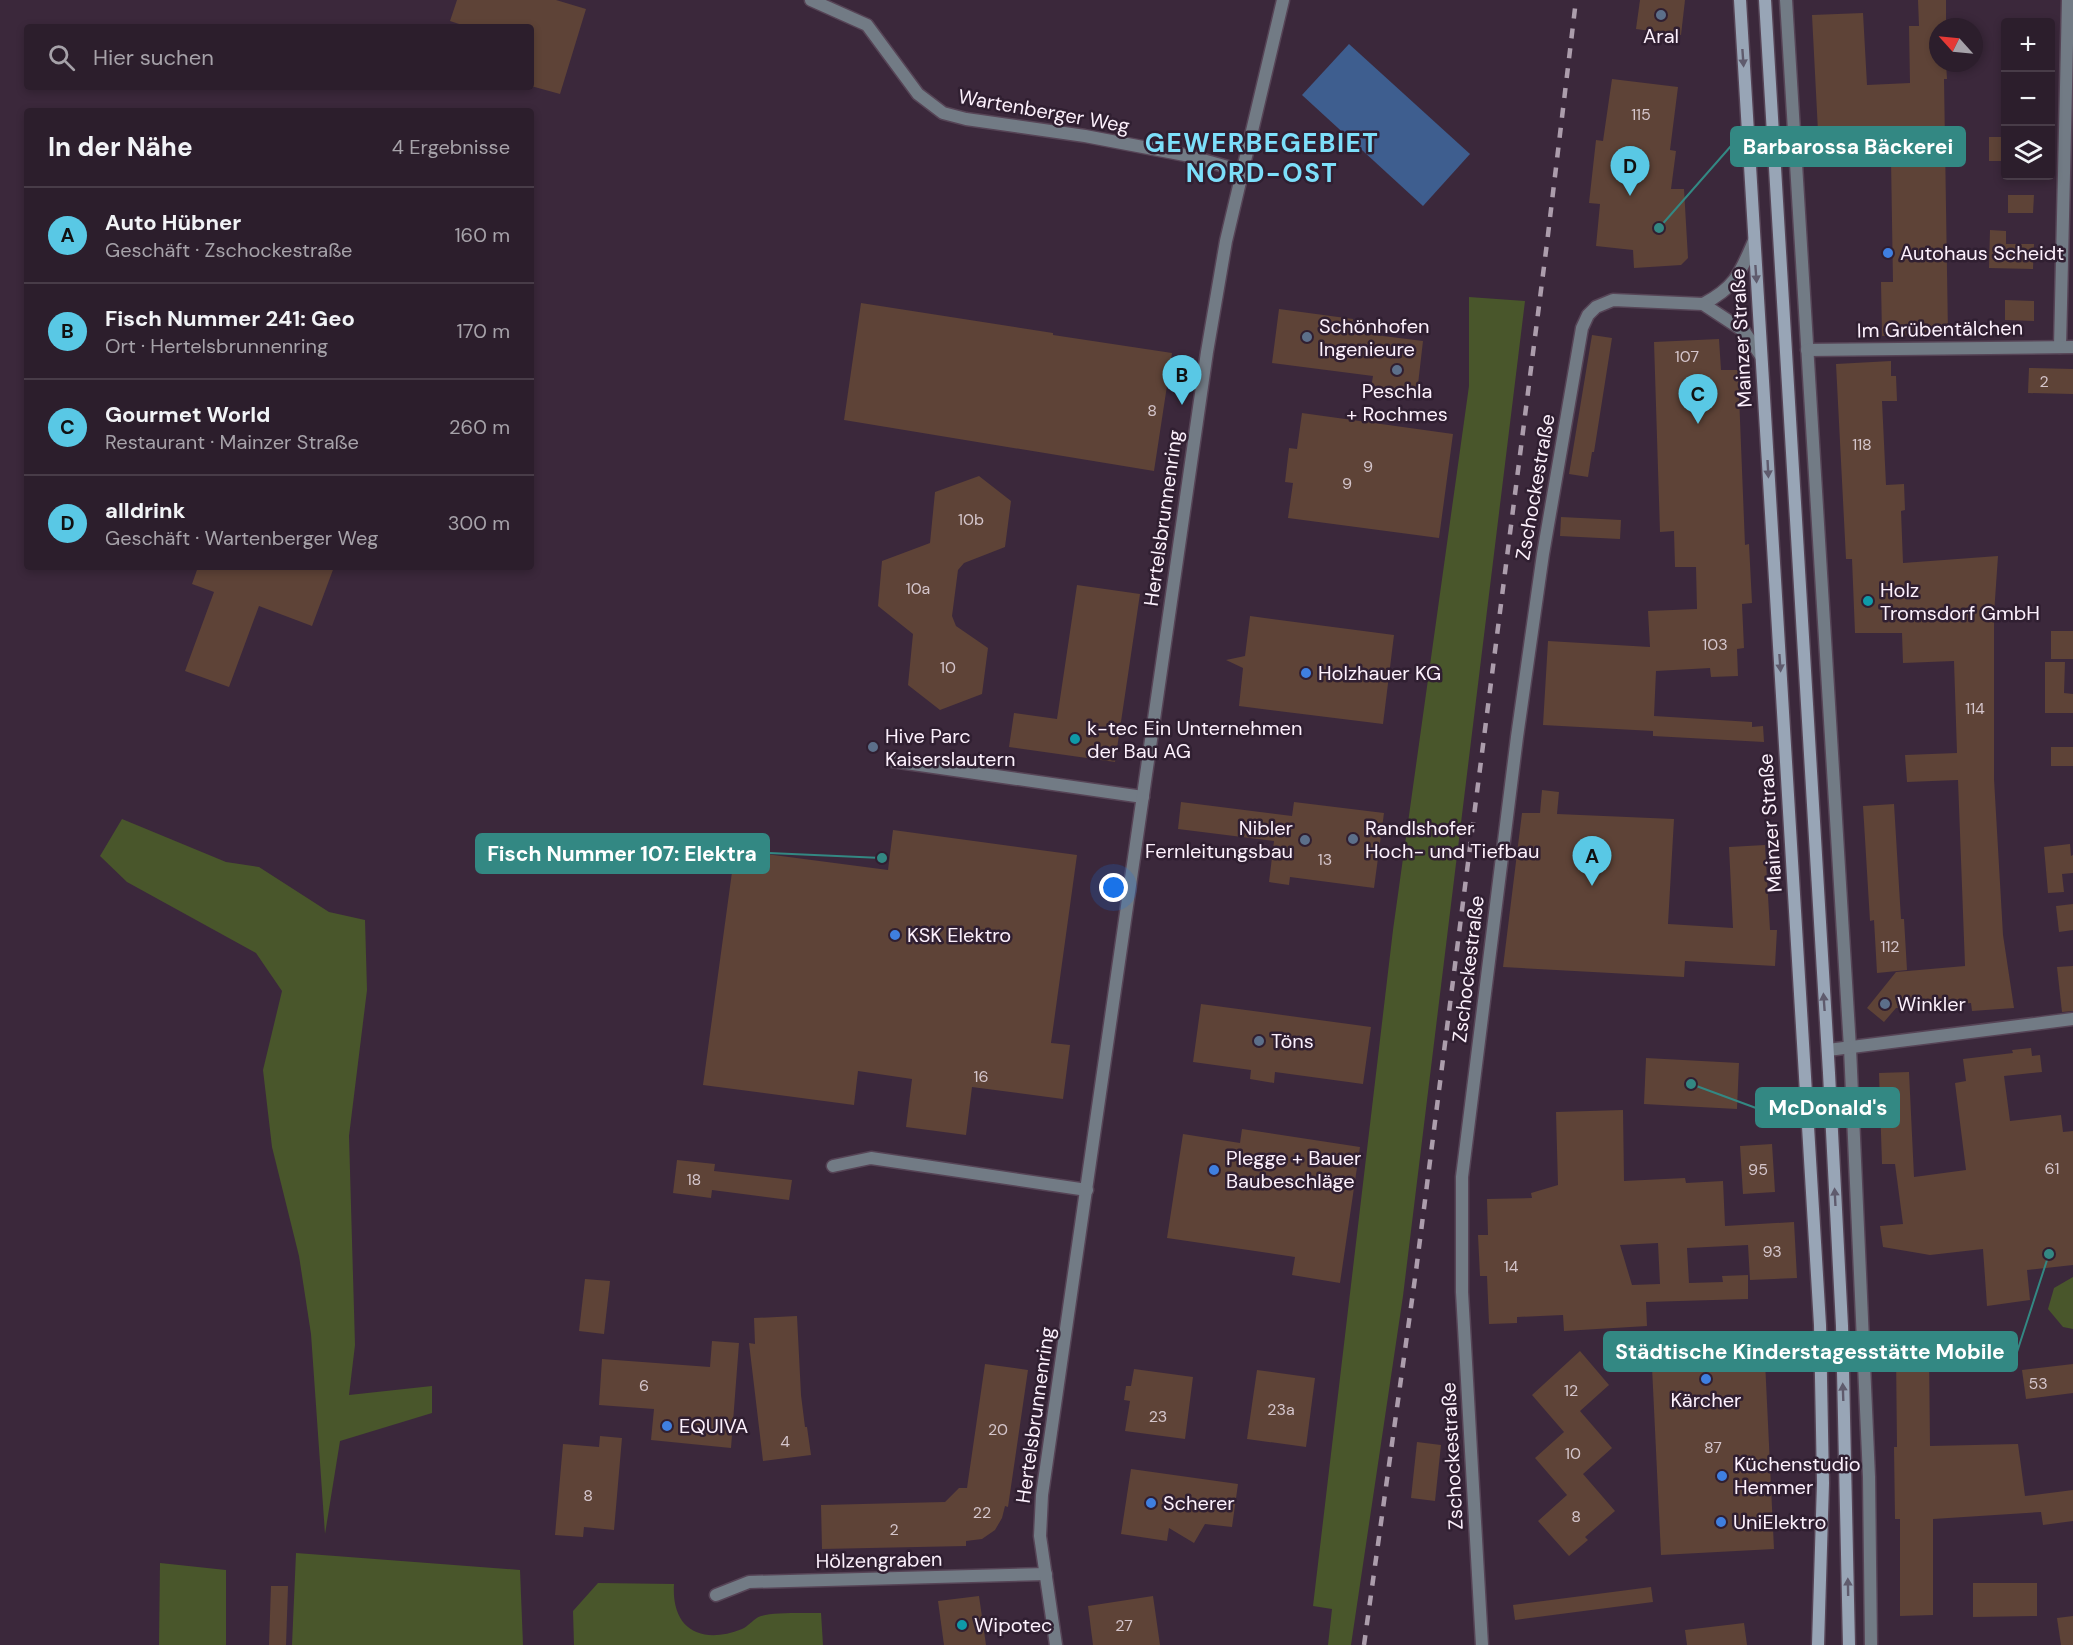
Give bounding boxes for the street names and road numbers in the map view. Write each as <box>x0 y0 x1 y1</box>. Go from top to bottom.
street label: Wartenberger Weg <box>956 83 1132 139</box>
street label: Mainzer Straße <box>1724 268 1758 408</box>
street label: Im Grübentälchen <box>1857 315 2023 343</box>
street label: Zschockestraße <box>1509 412 1561 562</box>
street label: Hertelsbrunnenring <box>1138 428 1188 608</box>
street label: Mainzer Straße <box>1752 753 1788 893</box>
street label: Zschockestraße <box>1446 894 1490 1044</box>
street label: Hertelsbrunnenring <box>1010 1325 1060 1505</box>
street label: Zschockestraße <box>1435 1381 1469 1531</box>
street label: Hölzengraben <box>815 1546 943 1574</box>

